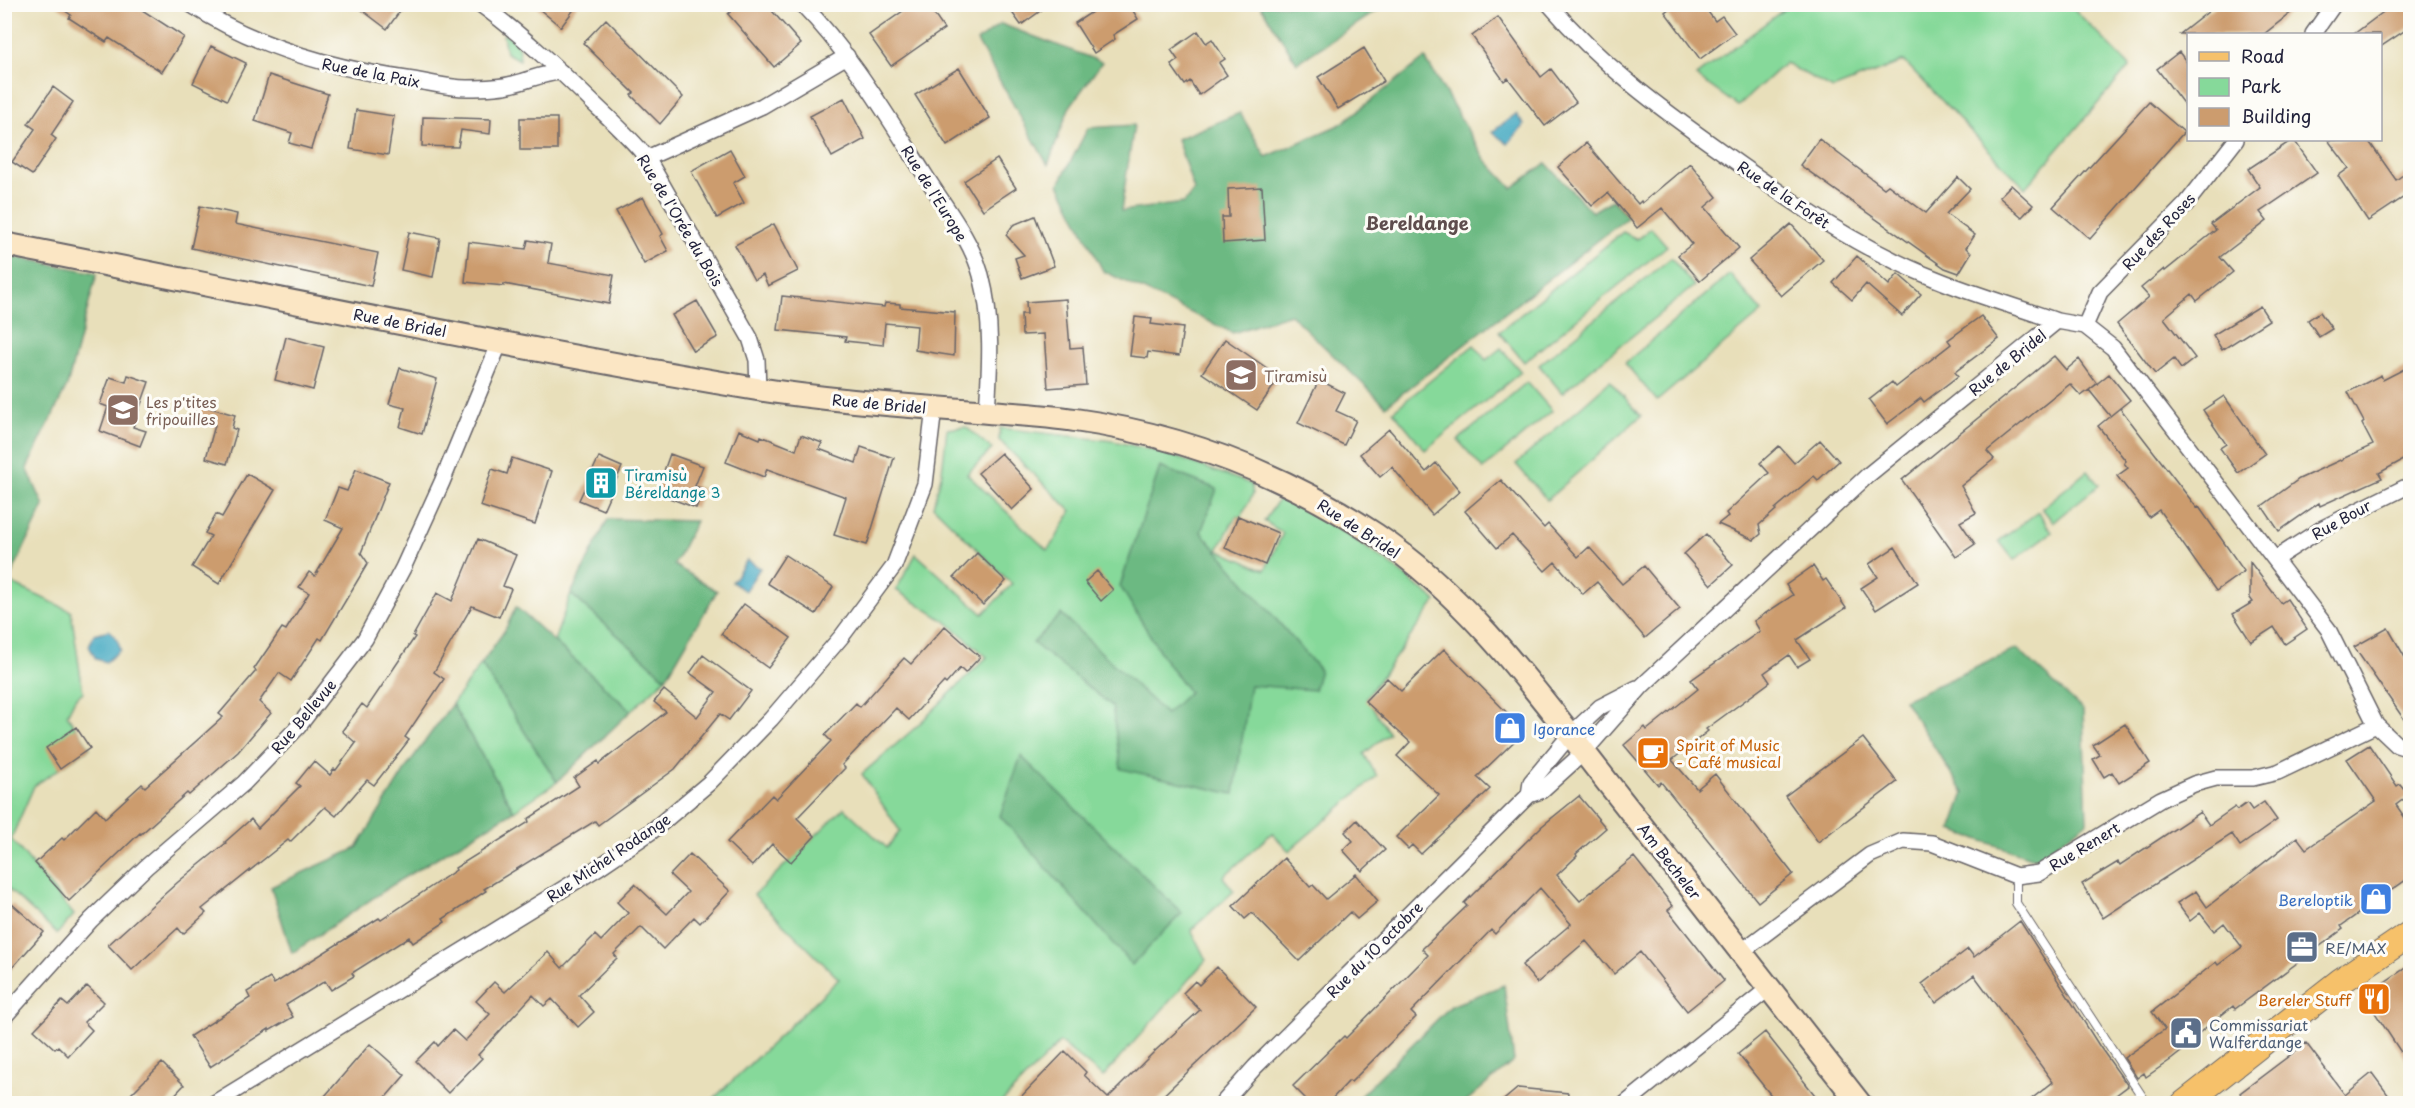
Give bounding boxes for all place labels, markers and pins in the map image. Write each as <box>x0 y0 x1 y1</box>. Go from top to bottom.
school or university icon: Tiramisù <box>1223 357 1259 393</box>
place label: Tiramisù <box>1264 364 1327 387</box>
place label: Les p'tites fripouilles <box>146 390 216 430</box>
school or university icon: Les p'tites fripouilles <box>105 392 141 428</box>
place label: Tiramisù Béreldange 3 <box>624 463 720 503</box>
building icon: Tiramisù Béreldange 3 <box>583 465 619 501</box>
shop icon: Igorance <box>1492 710 1528 746</box>
place label: Igorance <box>1533 717 1595 740</box>
place label: Spirit of Music - Café musical <box>1676 733 1781 773</box>
cafe icon: Spirit of Music - Café musical <box>1635 735 1671 771</box>
shop icon: Bereloptik <box>2358 881 2394 917</box>
place label: Bereloptik <box>2278 888 2353 911</box>
office icon: RE/MAX <box>2284 929 2320 965</box>
place label: RE/MAX <box>2325 936 2386 959</box>
restaurant icon: Bereler Stuff <box>2356 981 2392 1017</box>
place label: Bereler Stuff <box>2258 988 2352 1011</box>
place label: Commissariat Walferdange <box>2209 1013 2308 1053</box>
public building icon: Commissariat Walferdange <box>2168 1015 2204 1051</box>

